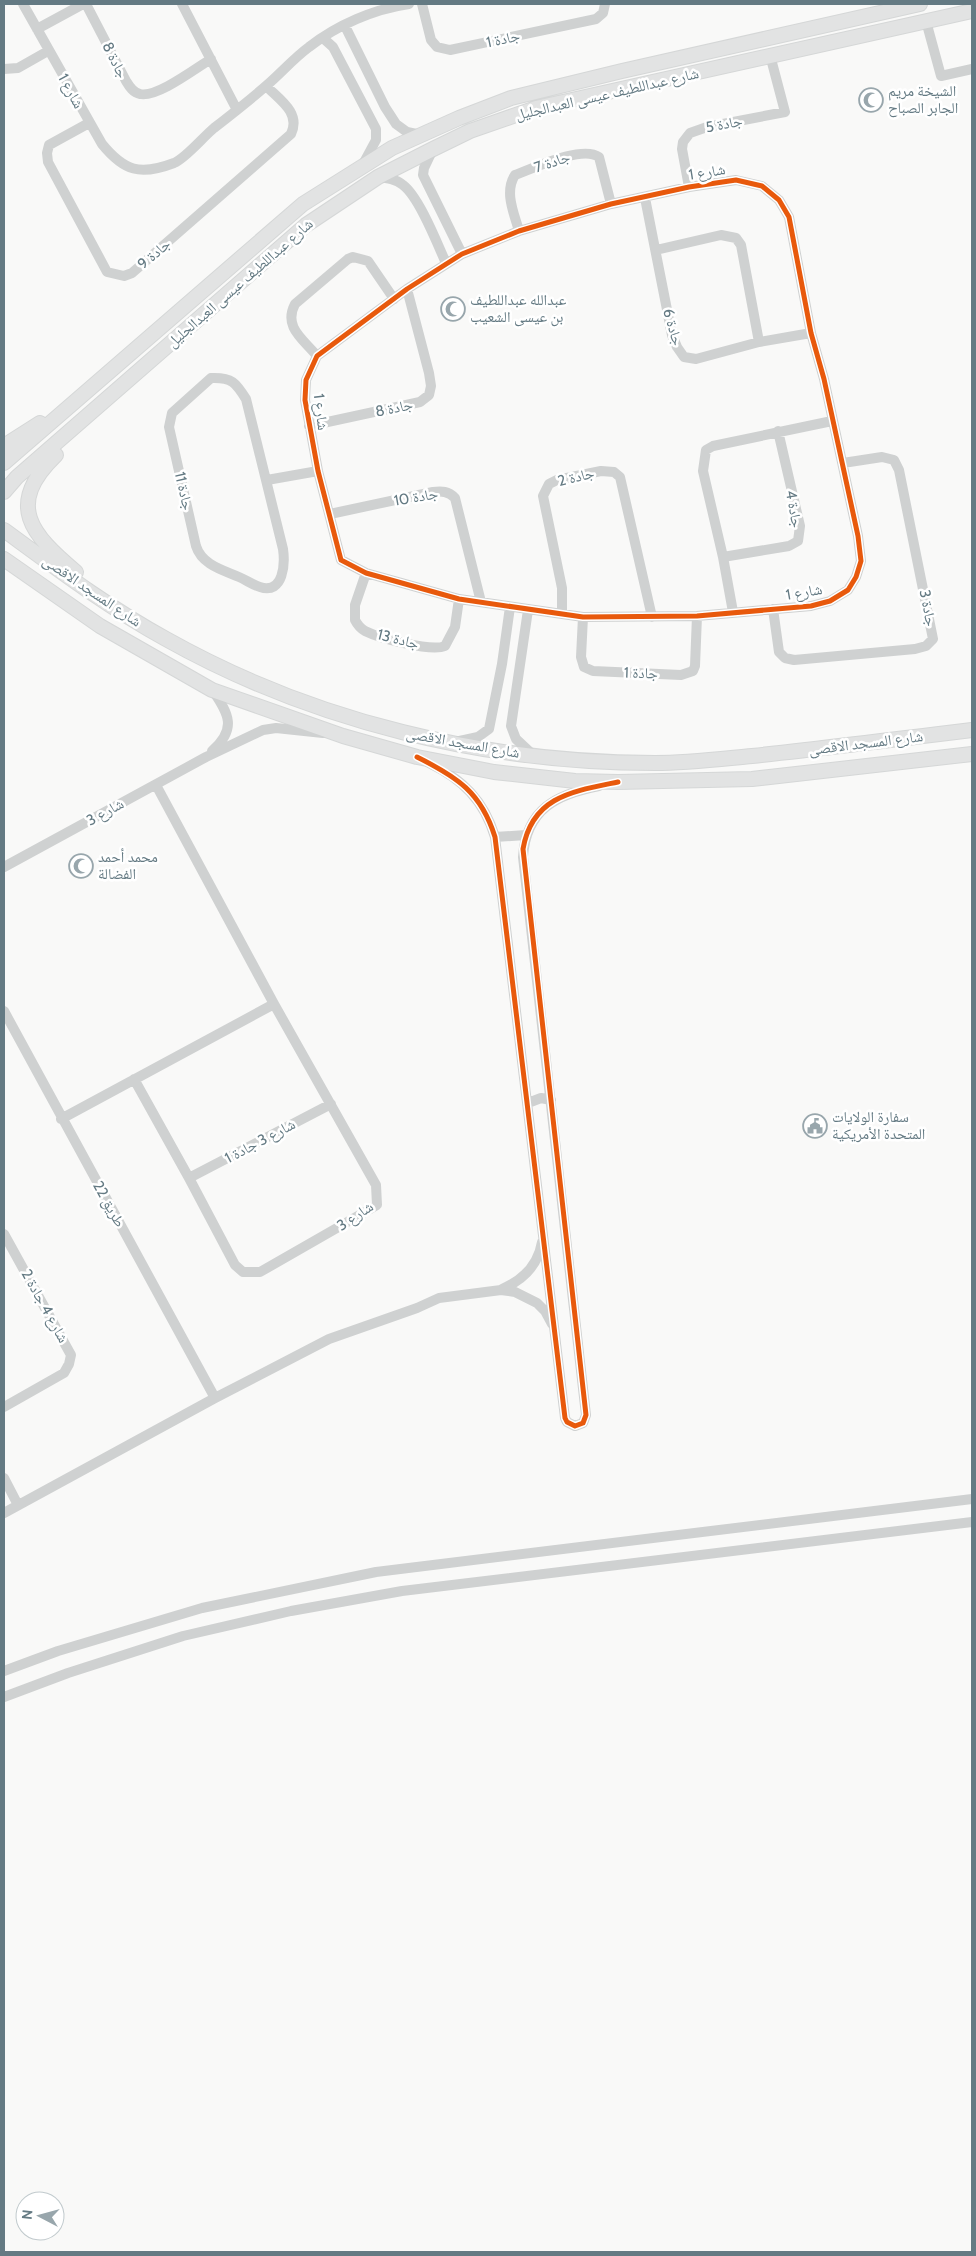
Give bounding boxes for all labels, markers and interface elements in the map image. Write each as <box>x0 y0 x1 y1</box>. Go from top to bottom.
street label: جادة 1 <box>485 27 522 51</box>
street label: جادة 8 <box>98 39 132 81</box>
street label: شارع عبداللطيف عيسى العبدالجليل <box>514 64 701 125</box>
street label: شارع 1 <box>53 71 88 112</box>
place label: الشيخة مريم الجابر الصباح <box>888 82 958 118</box>
mosque icon: الشيخة مريم الجابر الصباح <box>858 87 884 113</box>
street label: جادة 5 <box>704 112 744 136</box>
street label: جادة 7 <box>532 147 573 176</box>
street label: شارع 1 <box>687 160 727 185</box>
street label: شارع عبداللطيف عيسى العبدالجليل <box>163 215 317 352</box>
street label: جادة 9 <box>134 235 174 273</box>
place label: عبدالله عبداللطيف بن عيسى الشعيب <box>470 291 567 327</box>
mosque icon: عبدالله عبداللطيف بن عيسى الشعيب <box>440 296 466 322</box>
street label: جادة 6 <box>659 306 687 348</box>
street label: شارع 1 <box>309 393 332 432</box>
street label: جادة 8 <box>373 395 415 421</box>
street label: جادة 2 <box>556 464 597 490</box>
street label: جادة 11 <box>171 470 197 512</box>
street label: جادة 10 <box>393 484 440 510</box>
street label: جادة 4 <box>782 489 806 530</box>
street label: شارع المسجد الاقصى <box>39 551 145 631</box>
street label: شارع 1 <box>784 580 824 605</box>
street label: جادة 3 <box>916 588 940 628</box>
street label: جادة 13 <box>375 625 421 653</box>
street label: جادة 1 <box>624 663 659 683</box>
street label: شارع المسجد الاقصى <box>405 724 521 763</box>
street label: شارع المسجد الاقصى <box>808 727 924 760</box>
street label: شارع 3 <box>83 794 127 830</box>
place label: محمد أحمد الفضالة <box>98 848 158 883</box>
mosque icon: محمد أحمد الفضالة <box>68 853 94 879</box>
place label: سفارة الولايات المتحدة الأمريكية <box>832 1108 925 1143</box>
public building icon: سفارة الولايات المتحدة الأمريكية <box>802 1113 828 1139</box>
street label: شارع 3 جادة 1 <box>222 1115 299 1168</box>
street label: طريق 22 <box>88 1178 129 1231</box>
street label: شارع 3 <box>333 1197 377 1235</box>
street label: شارع 4 جادة 2 <box>17 1266 73 1346</box>
north arrow <box>15 2191 65 2241</box>
text: N <box>18 2209 37 2221</box>

